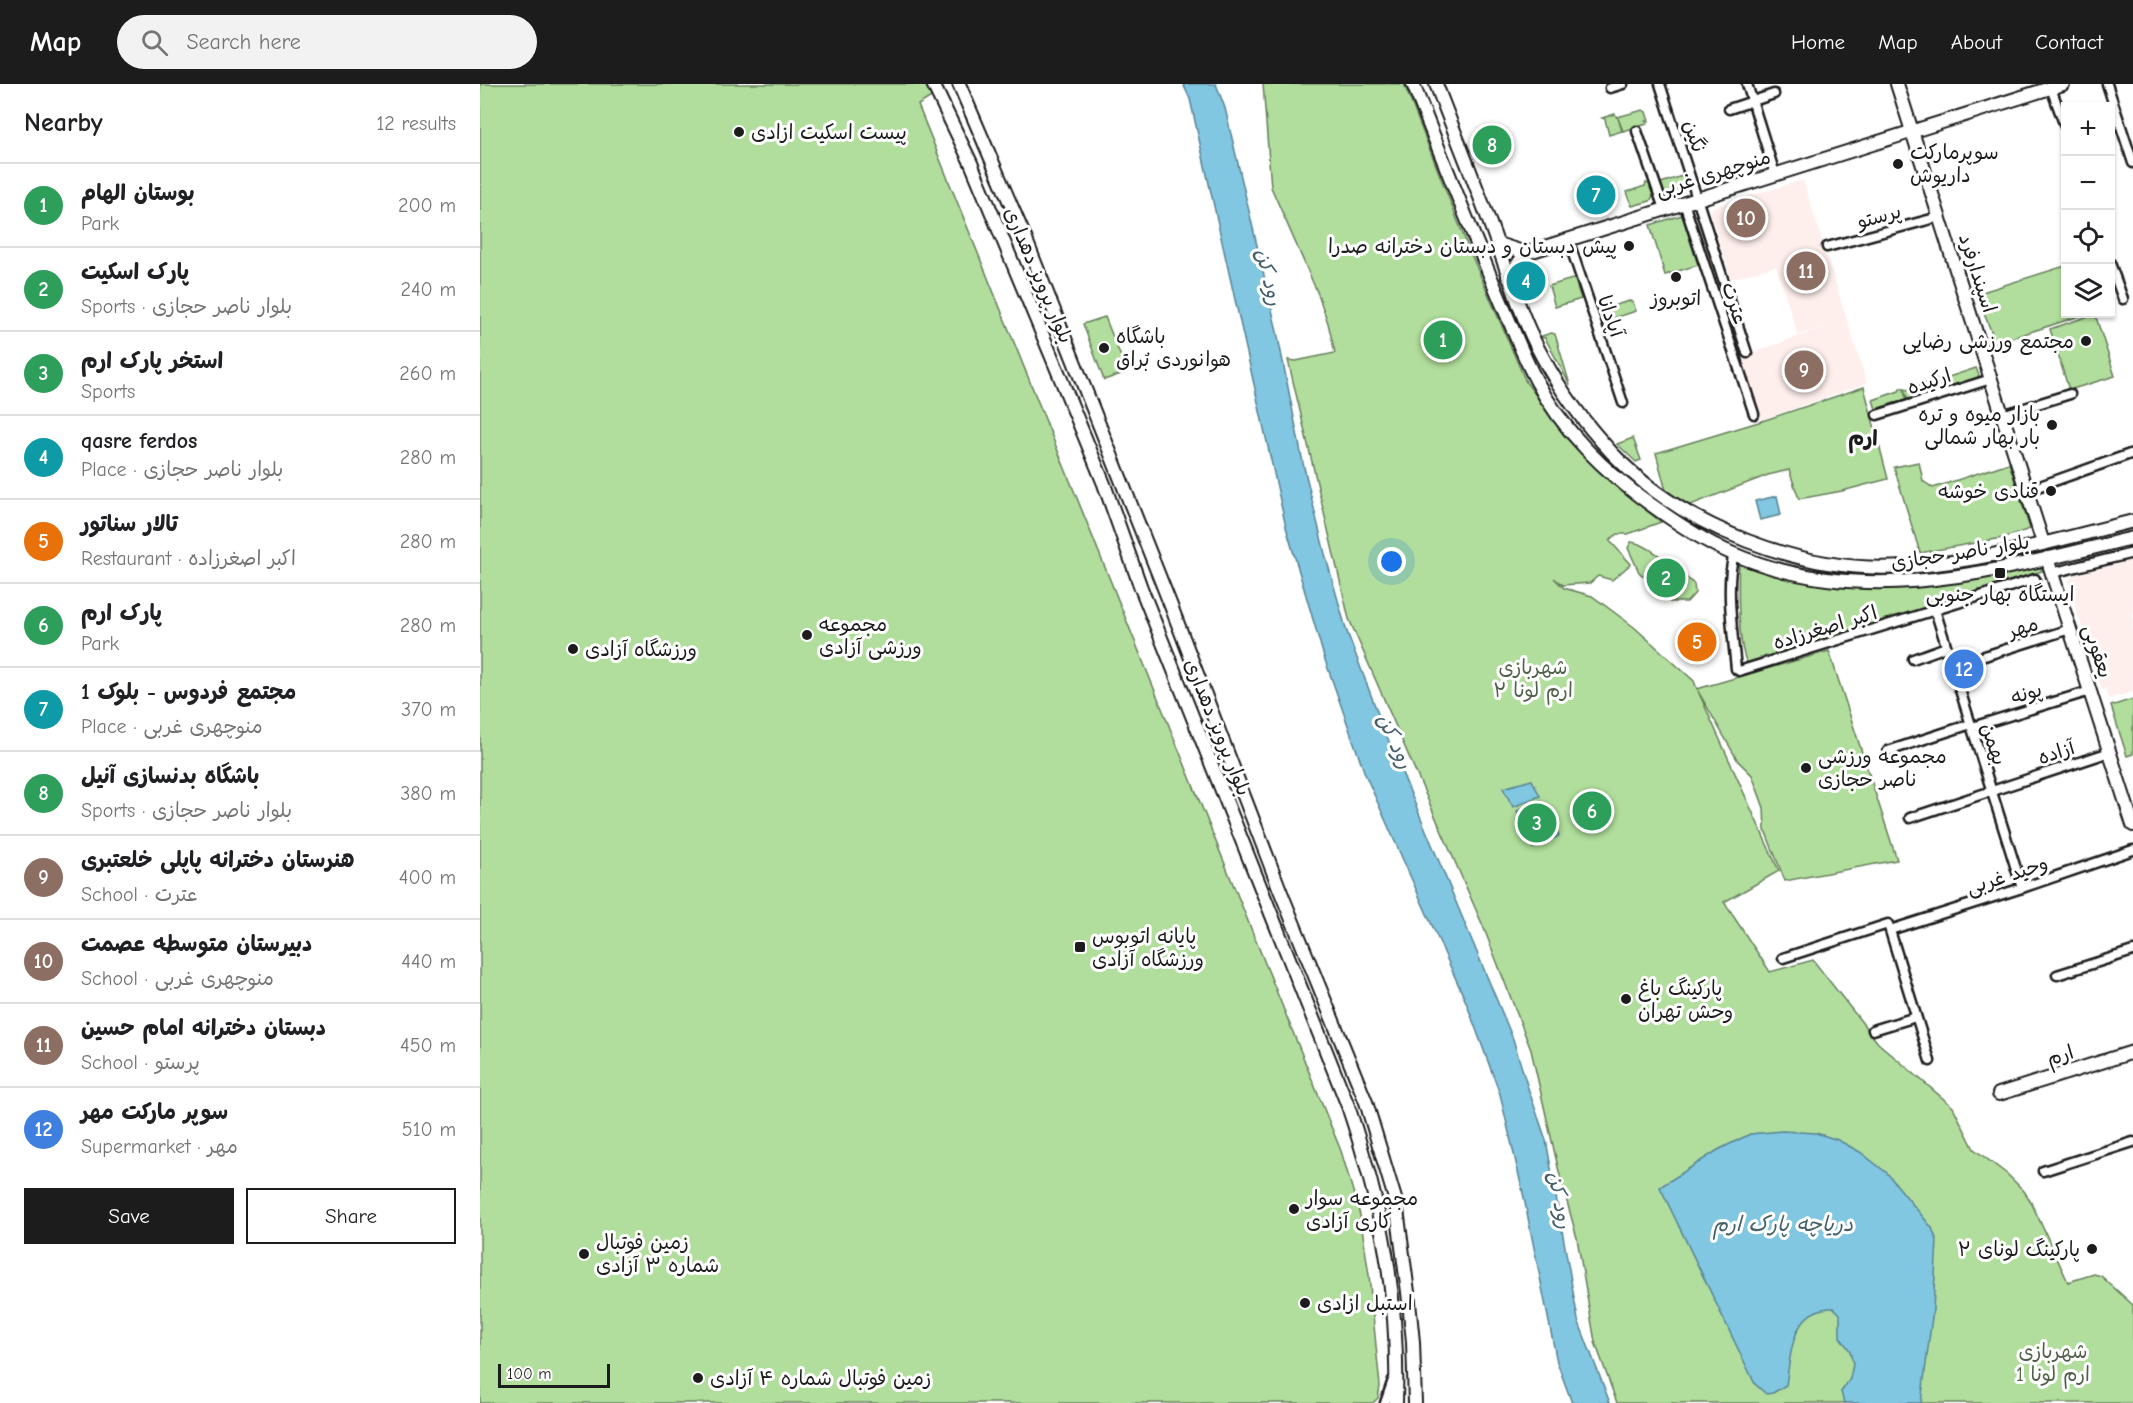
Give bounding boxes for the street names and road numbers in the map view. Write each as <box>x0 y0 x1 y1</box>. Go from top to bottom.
street label: نگین <box>1679 117 1710 155</box>
street label: منوچهری غربی <box>1653 145 1774 204</box>
street label: پرستو <box>1853 200 1904 235</box>
street label: بلوار پرویز دهداری <box>999 204 1078 347</box>
street label: اسپندارفرد <box>1953 231 2001 316</box>
street label: عترت <box>1717 279 1752 327</box>
street label: آپادانا <box>1592 292 1629 341</box>
street label: ارکیده <box>1904 364 1954 399</box>
street label: بلوار ناصر حجازی <box>1889 530 2031 575</box>
street label: اکبر اصغرزاده <box>1770 601 1880 654</box>
street label: مهر <box>2003 612 2041 644</box>
street label: یعقوبی <box>2077 622 2117 681</box>
street label: بلوار پرویز دهداری <box>1179 655 1255 799</box>
street label: پونه <box>2008 678 2045 710</box>
street label: بهمن <box>1976 720 2011 768</box>
street label: آزاده <box>2035 735 2078 769</box>
street label: وحید غربی <box>1963 851 2051 900</box>
street label: ارم <box>2044 1040 2078 1073</box>

